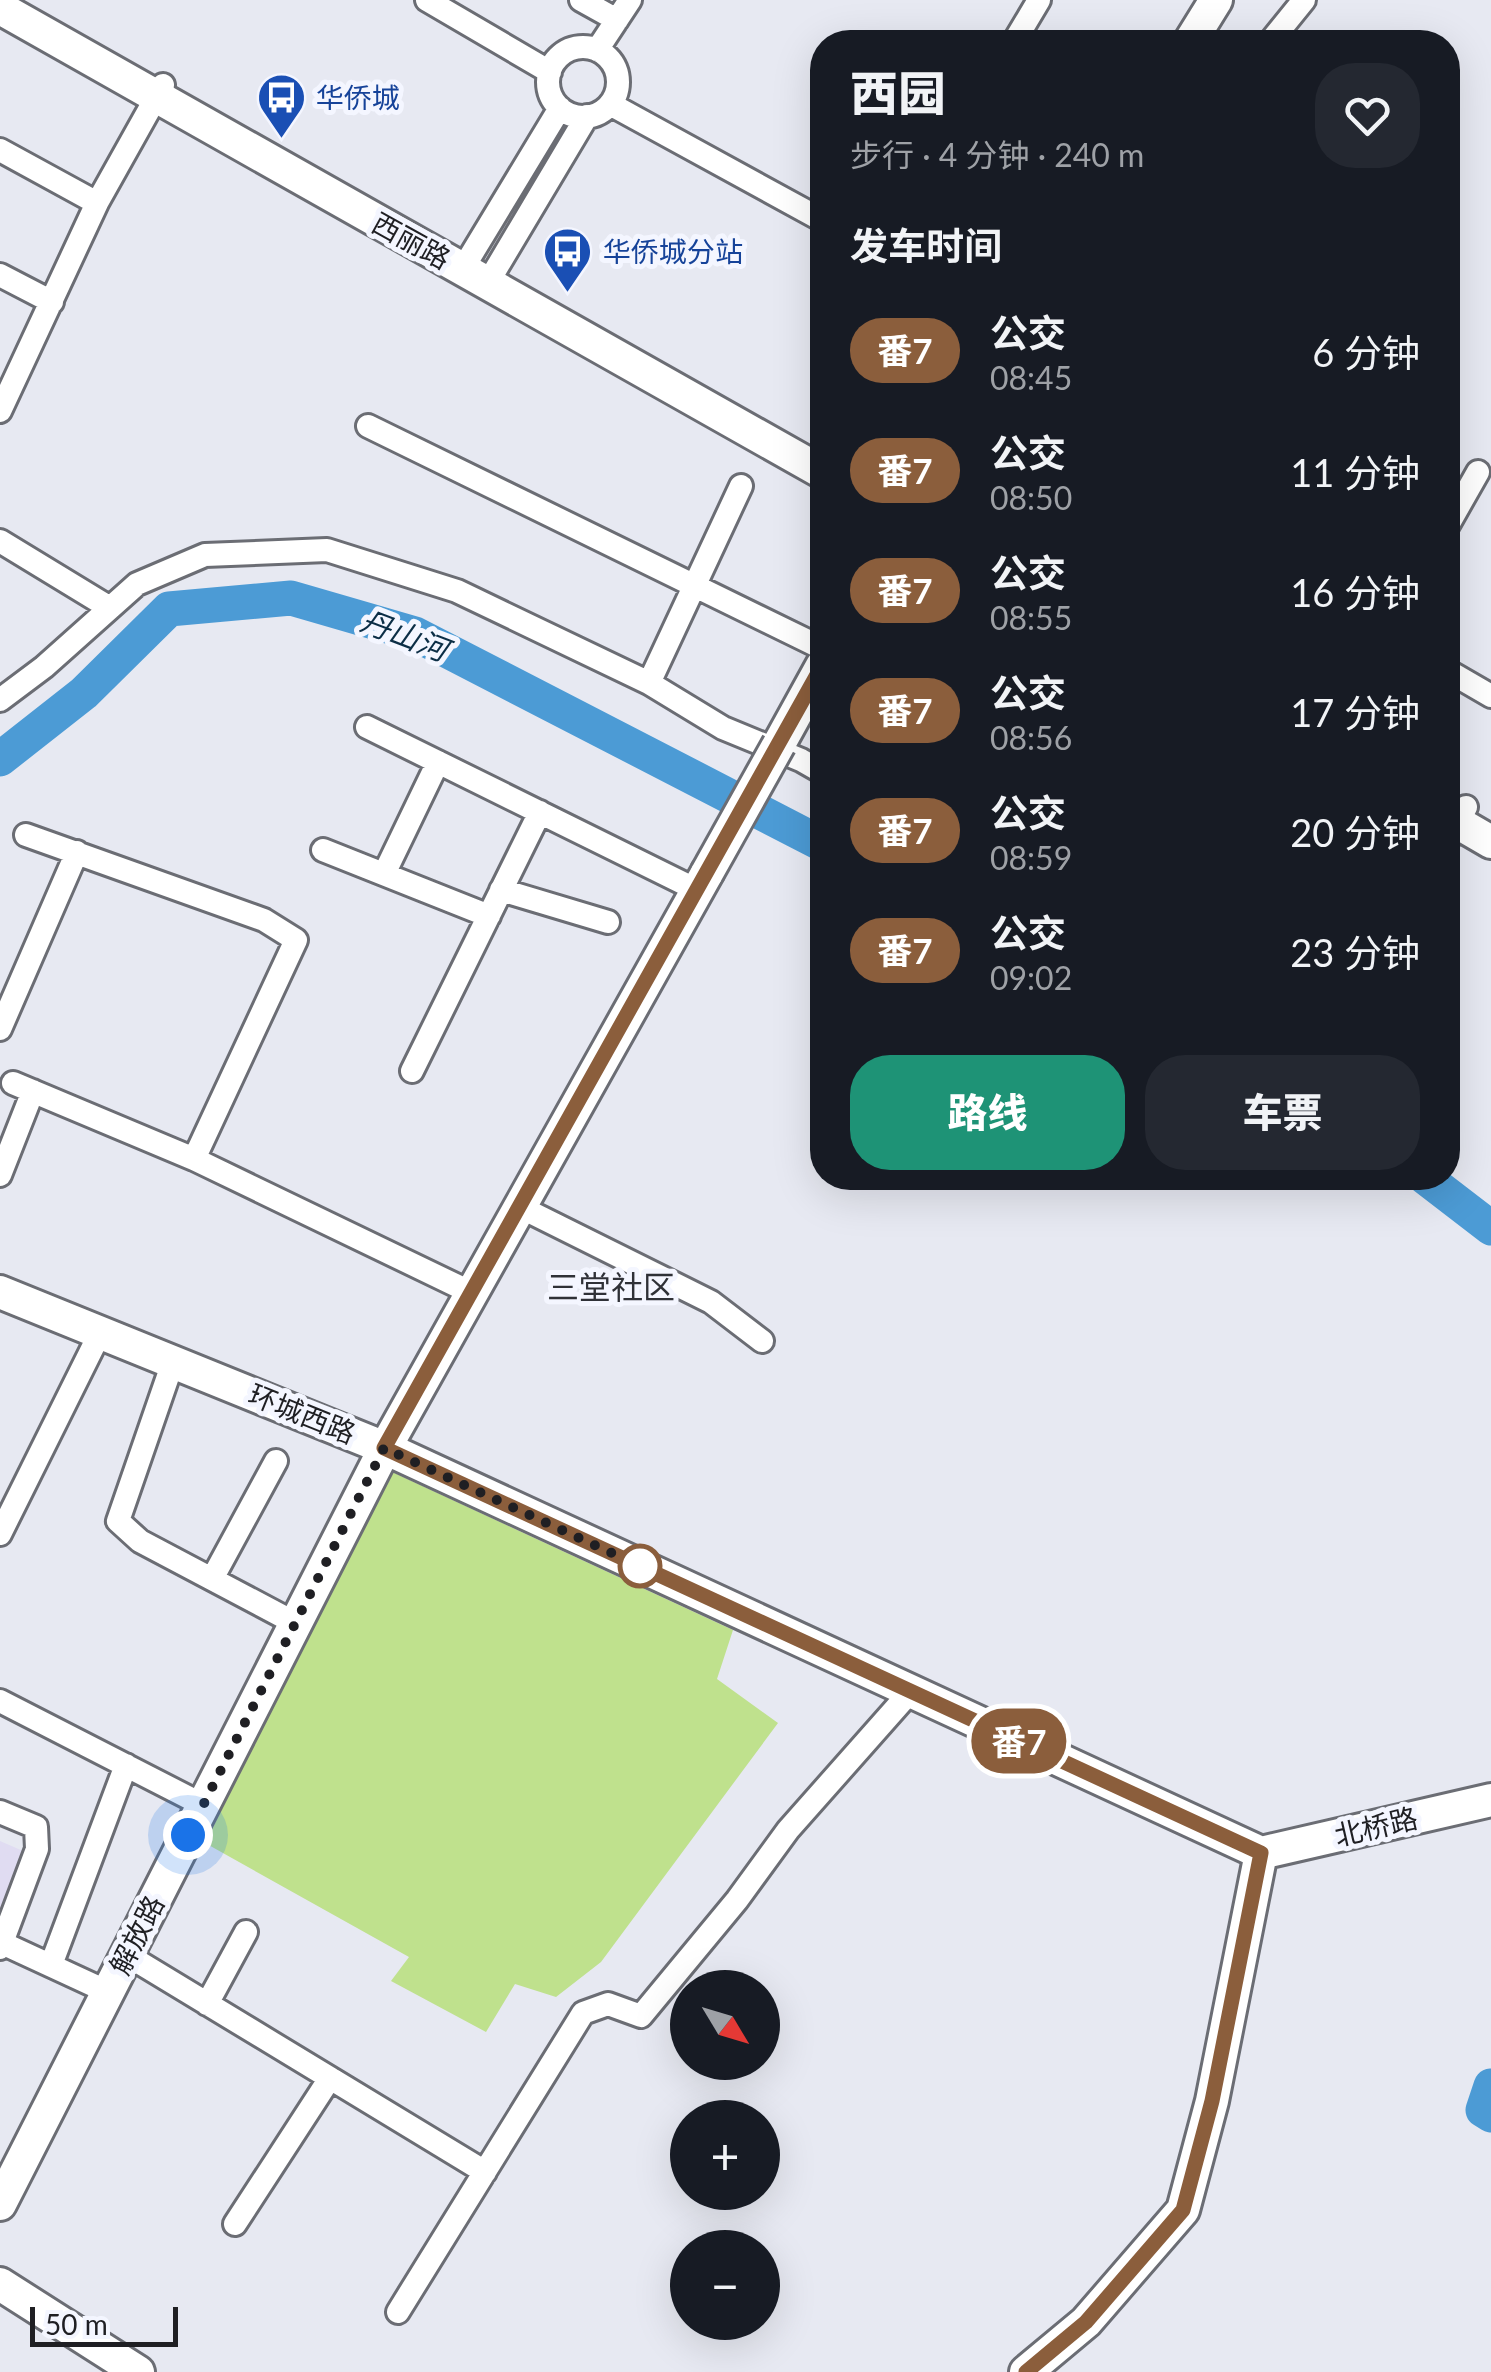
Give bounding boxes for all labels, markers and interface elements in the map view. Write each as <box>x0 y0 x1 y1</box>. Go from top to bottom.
button: heart <box>1315 63 1420 168</box>
text: 西园 <box>850 64 946 121</box>
bus stop icon: 华侨城 <box>255 72 307 140</box>
place label: 华侨城 <box>316 80 400 114</box>
text: 步行 · 4 分钟 · 240 m <box>850 135 1144 174</box>
street label: 西丽路 <box>367 205 456 275</box>
text: 发车时间 <box>850 222 1002 268</box>
bus stop icon: 华侨城分站 <box>542 226 594 294</box>
place label: 华侨城分站 <box>603 234 743 268</box>
text: 公交 <box>990 309 1066 355</box>
text: 番7 <box>877 329 933 371</box>
text: 6 分钟 <box>1312 329 1420 375</box>
text: 08:45 <box>990 358 1072 397</box>
text: 公交 <box>990 429 1066 475</box>
text: 番7 <box>877 449 933 491</box>
text: 11 分钟 <box>1290 449 1420 495</box>
text: 08:50 <box>990 478 1072 517</box>
text: 公交 <box>990 549 1066 595</box>
text: 番7 <box>877 569 933 611</box>
text: 16 分钟 <box>1290 569 1420 615</box>
text: 08:55 <box>990 598 1072 637</box>
water label: 丹山河 <box>356 601 458 669</box>
text: 公交 <box>990 669 1066 715</box>
text: 番7 <box>877 689 933 731</box>
text: 17 分钟 <box>1290 689 1420 735</box>
text: 08:56 <box>990 718 1072 757</box>
text: 公交 <box>990 789 1066 835</box>
text: 番7 <box>877 809 933 851</box>
text: 20 分钟 <box>1290 809 1420 855</box>
text: 08:59 <box>990 838 1072 877</box>
text: 公交 <box>990 909 1066 955</box>
text: 番7 <box>877 929 933 971</box>
text: 23 分钟 <box>1290 929 1420 975</box>
text: 09:02 <box>990 958 1072 997</box>
button: 路线 <box>850 1055 1125 1170</box>
button: 车票 <box>1145 1055 1420 1170</box>
district label: 三堂社区 <box>547 1267 675 1306</box>
street label: 环城西路 <box>244 1376 361 1450</box>
unlabelled marker <box>619 1545 661 1587</box>
line badge: 番7 <box>974 1708 1064 1774</box>
text: 番7 <box>991 1720 1047 1762</box>
street label: 北桥路 <box>1331 1800 1421 1852</box>
your location <box>163 1810 213 1860</box>
street label: 解放路 <box>102 1889 170 1980</box>
north arrow <box>670 1970 780 2080</box>
map controls <box>670 1970 780 2340</box>
button: + <box>670 2100 780 2210</box>
button: − <box>670 2230 780 2340</box>
scale bar <box>30 2302 178 2346</box>
text: 50 m <box>45 2307 108 2341</box>

